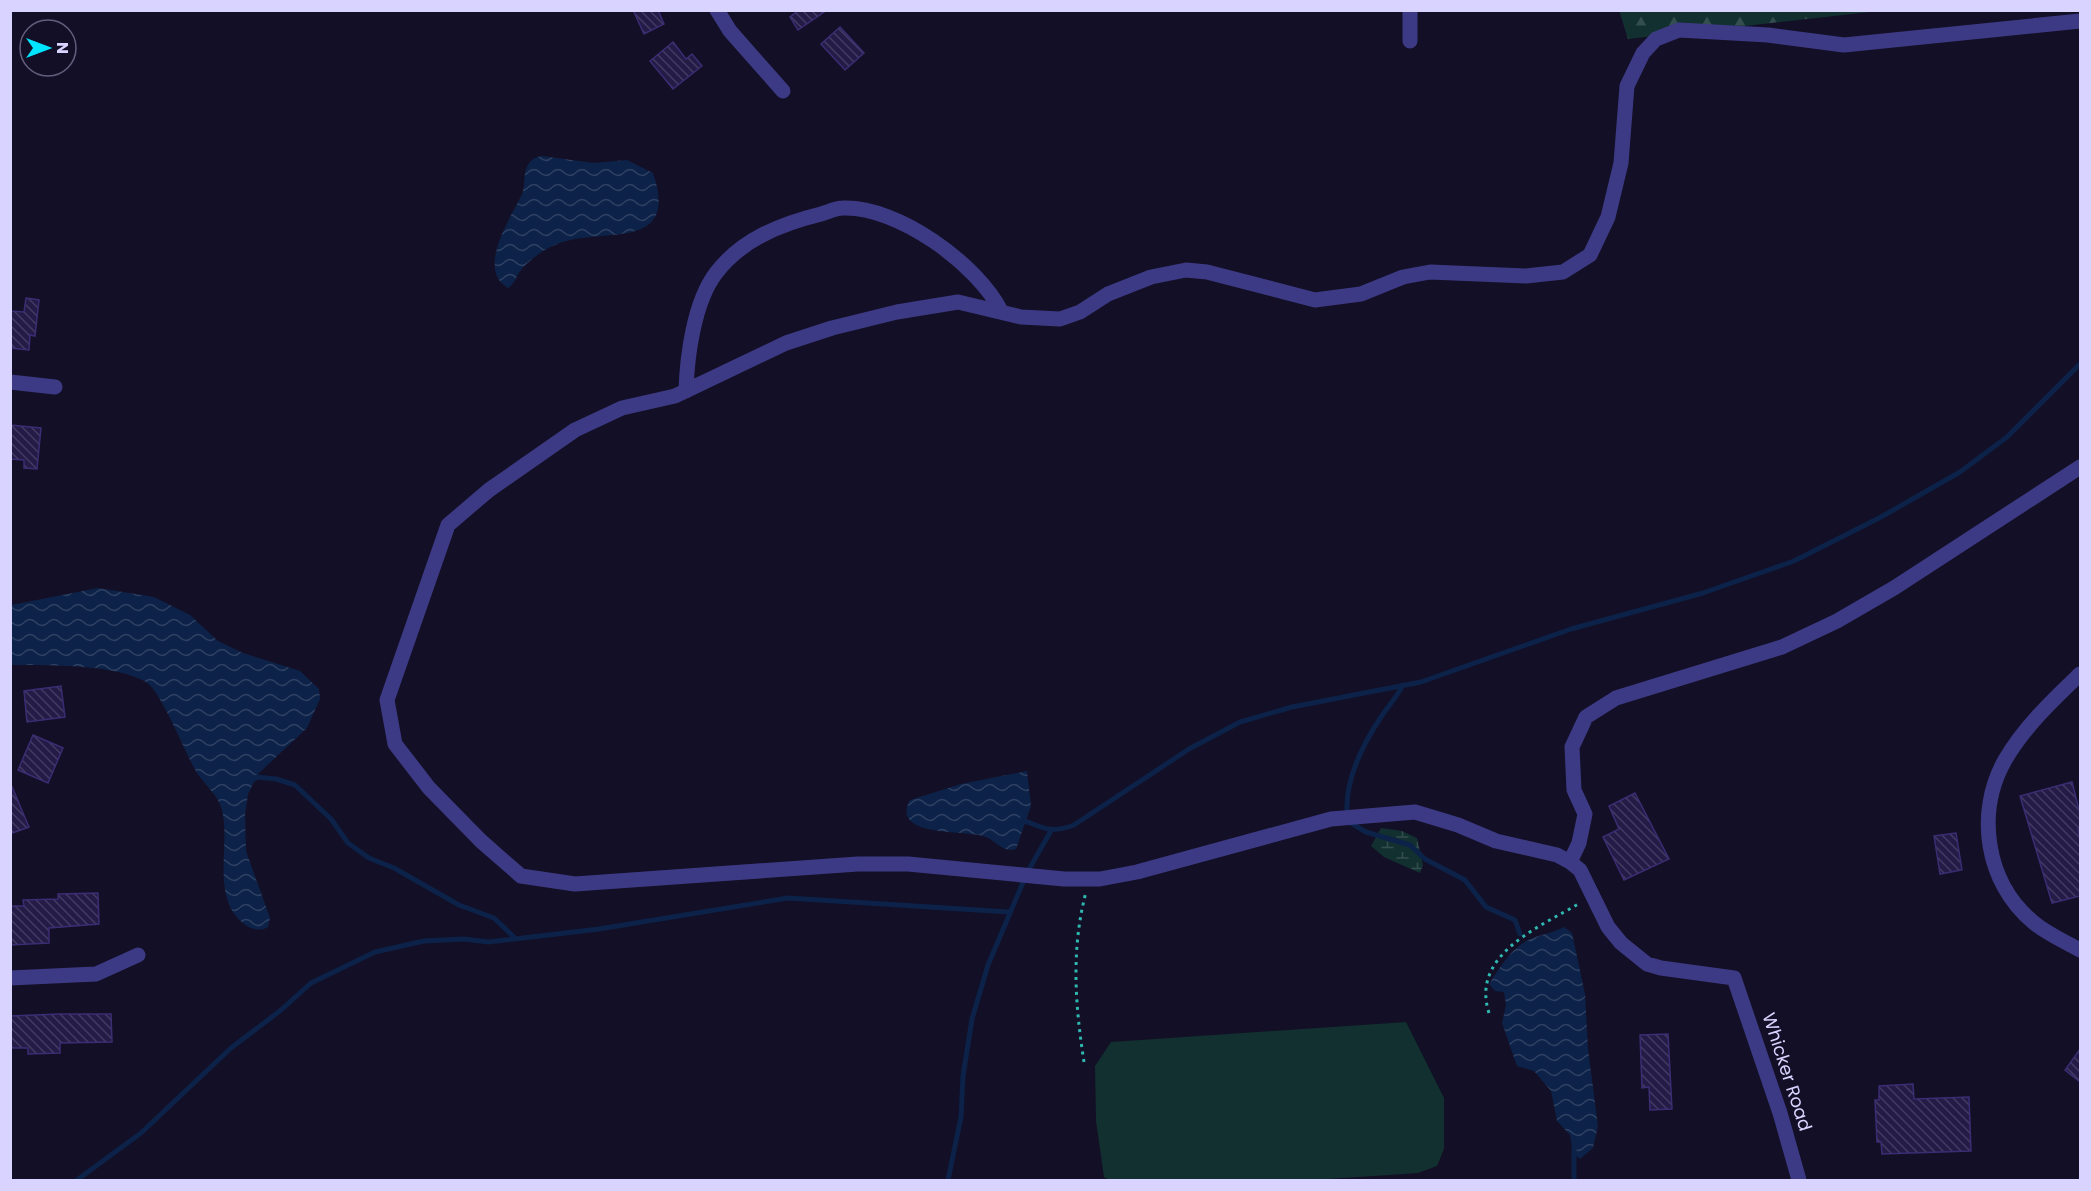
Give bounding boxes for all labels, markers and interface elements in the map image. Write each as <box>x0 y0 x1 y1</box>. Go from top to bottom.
north arrow <box>18 18 78 78</box>
text: N <box>51 42 74 54</box>
street label: Whicker Road <box>1757 1009 1818 1134</box>

